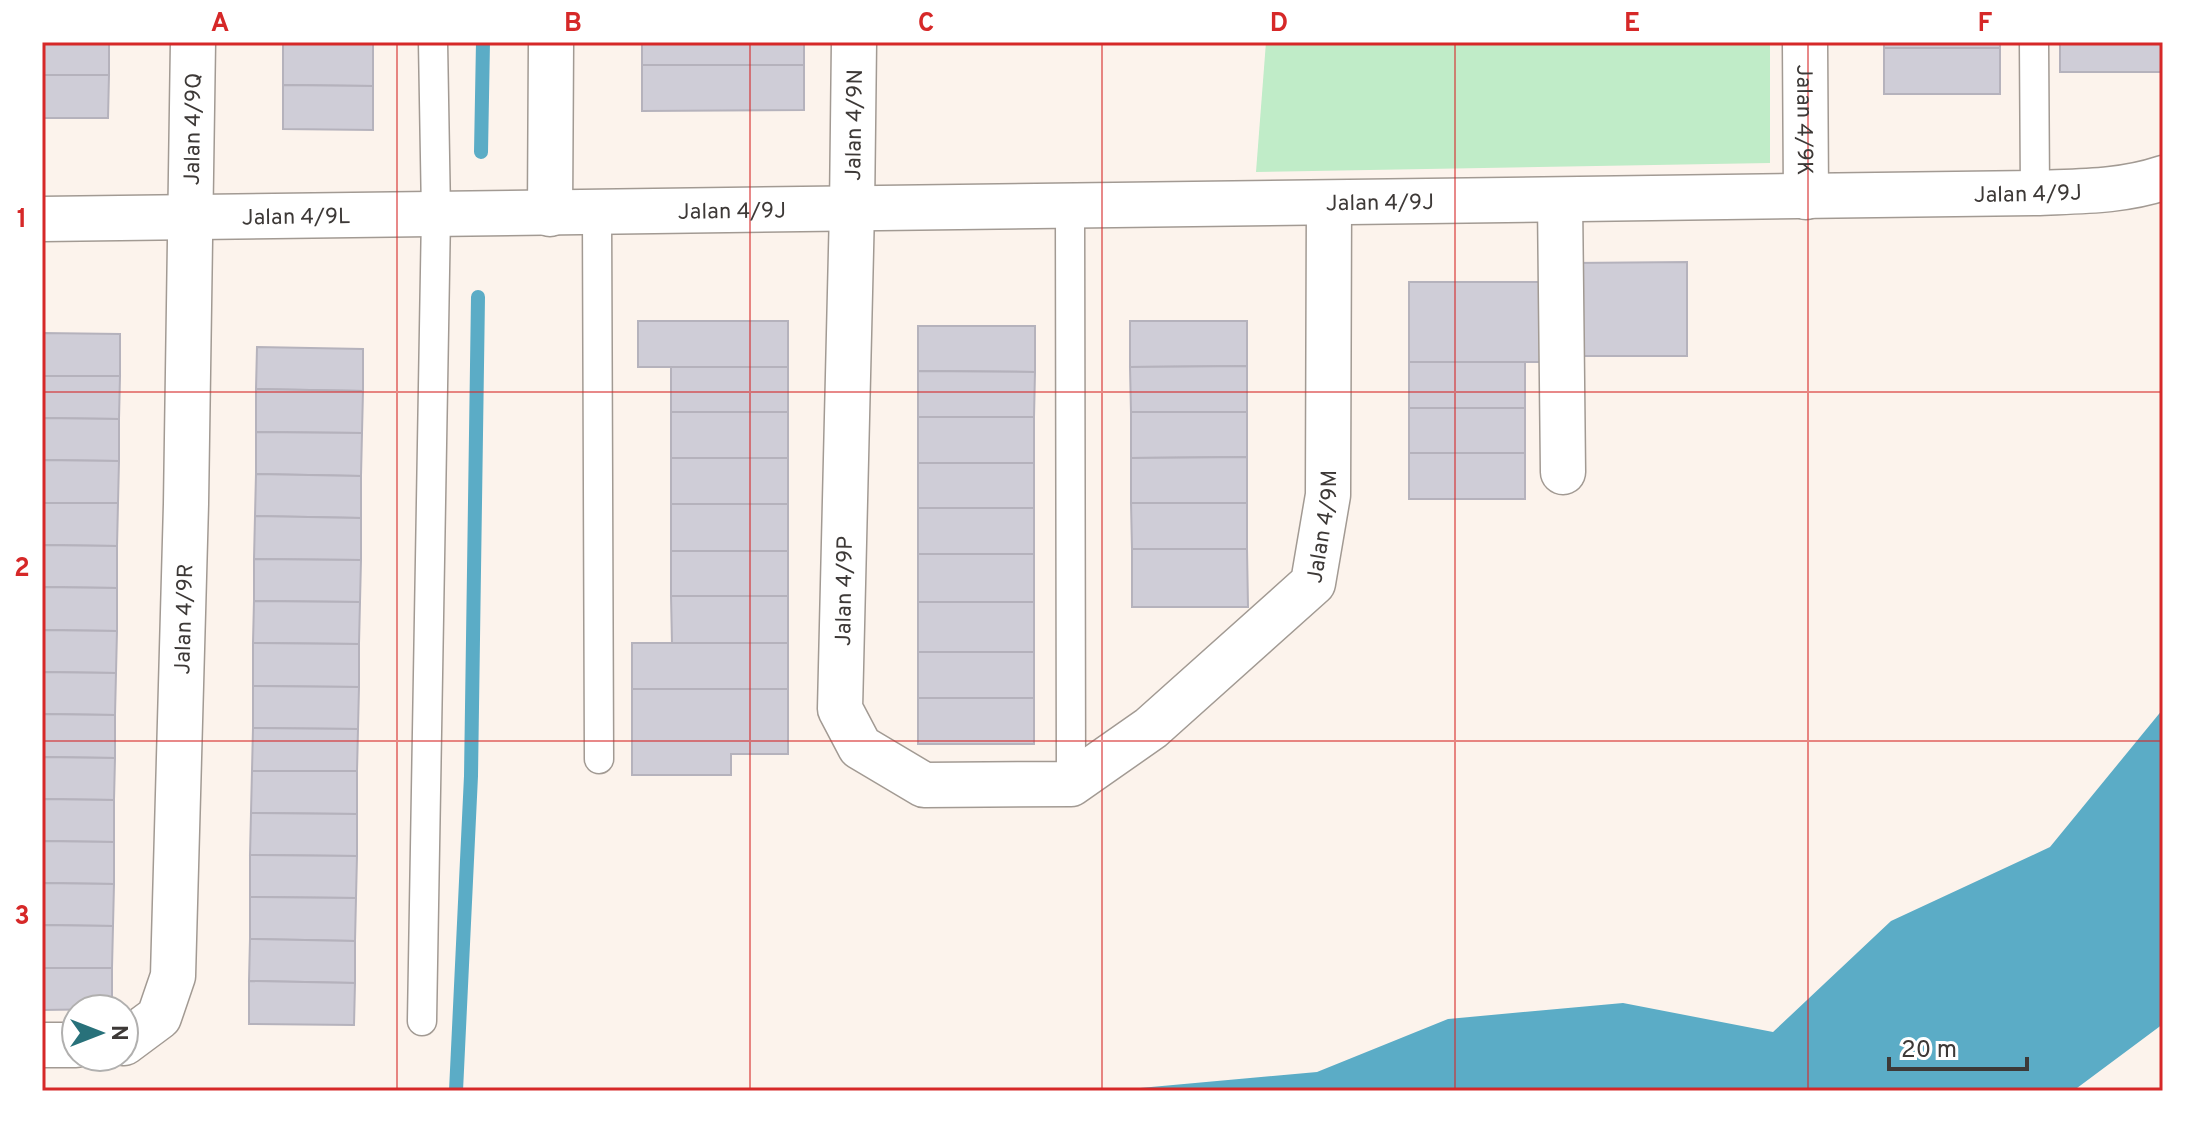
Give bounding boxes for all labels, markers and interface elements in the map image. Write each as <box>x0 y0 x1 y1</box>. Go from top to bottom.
text: A <box>211 8 229 41</box>
text: B <box>564 8 582 41</box>
text: C <box>918 8 934 41</box>
text: D <box>1270 8 1288 41</box>
text: E <box>1624 8 1640 41</box>
text: F <box>1978 8 1993 41</box>
street label: Jalan 4/9K <box>1789 64 1817 176</box>
street label: Jalan 4/9N <box>841 69 870 181</box>
street label: Jalan 4/9Q <box>180 73 209 186</box>
street label: Jalan 4/9J <box>1973 180 2083 210</box>
street label: Jalan 4/9J <box>1326 190 1434 218</box>
street label: Jalan 4/9J <box>678 198 786 227</box>
text: 1 <box>17 204 27 237</box>
street label: Jalan 4/9L <box>241 204 351 232</box>
street label: Jalan 4/9M <box>1302 470 1344 585</box>
street label: Jalan 4/9P <box>831 536 860 646</box>
text: 2 <box>14 553 30 586</box>
street label: Jalan 4/9R <box>170 563 200 675</box>
text: 3 <box>14 901 30 934</box>
north arrow <box>60 993 140 1073</box>
scale bar <box>1889 1021 2027 1071</box>
text: N <box>104 1025 131 1041</box>
text: 20 m <box>1901 1036 1957 1066</box>

